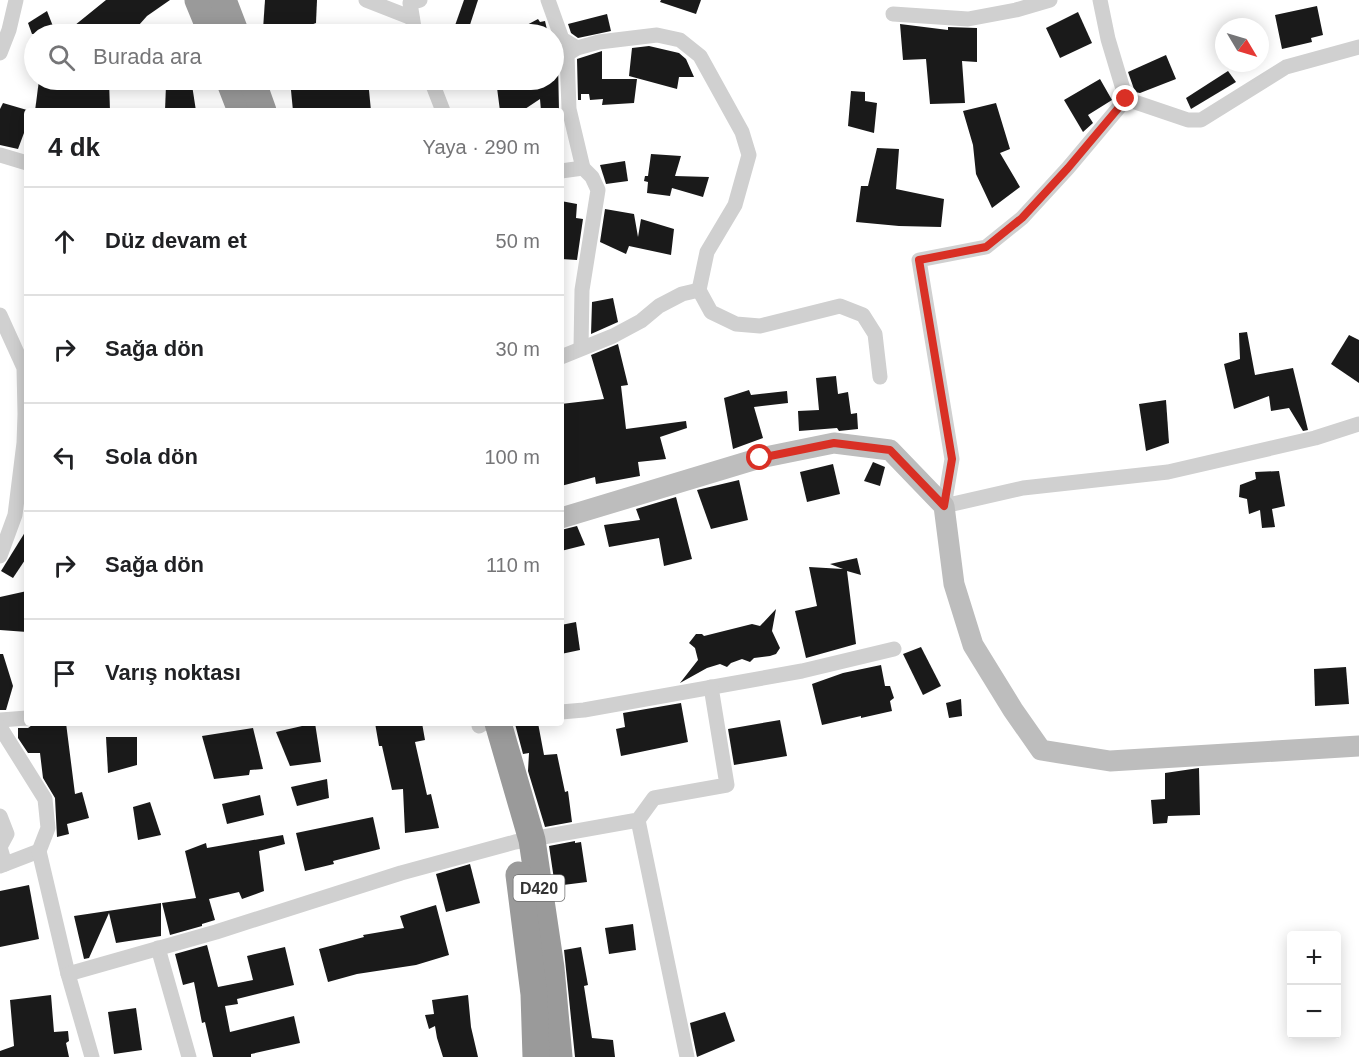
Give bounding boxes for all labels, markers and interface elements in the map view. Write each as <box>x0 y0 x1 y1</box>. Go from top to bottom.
north arrow <box>1215 18 1269 72</box>
search box <box>24 24 564 90</box>
icon: search <box>45 41 78 74</box>
text: Burada ara <box>93 44 202 69</box>
route end <box>1112 85 1138 111</box>
text: 4 dk <box>48 132 100 162</box>
text: Yaya · 290 m <box>423 136 540 158</box>
icon: ahead <box>48 225 81 258</box>
text: Düz devam et <box>105 228 247 253</box>
text: 50 m <box>496 230 540 252</box>
icon: right <box>48 333 81 366</box>
text: Sağa dön <box>105 336 204 361</box>
text: 30 m <box>496 338 540 360</box>
icon: left <box>48 441 81 474</box>
text: Sola dön <box>105 444 198 469</box>
route start <box>746 444 772 470</box>
text: 100 m <box>484 446 540 468</box>
icon: right <box>48 549 81 582</box>
text: Sağa dön <box>105 552 204 577</box>
text: 110 m <box>486 554 540 576</box>
icon: arrive <box>48 657 81 690</box>
text: Varış noktası <box>105 660 241 685</box>
road number: D420 <box>514 875 564 901</box>
map controls <box>1287 931 1341 1039</box>
button: + <box>1287 931 1341 985</box>
button: − <box>1287 985 1341 1039</box>

